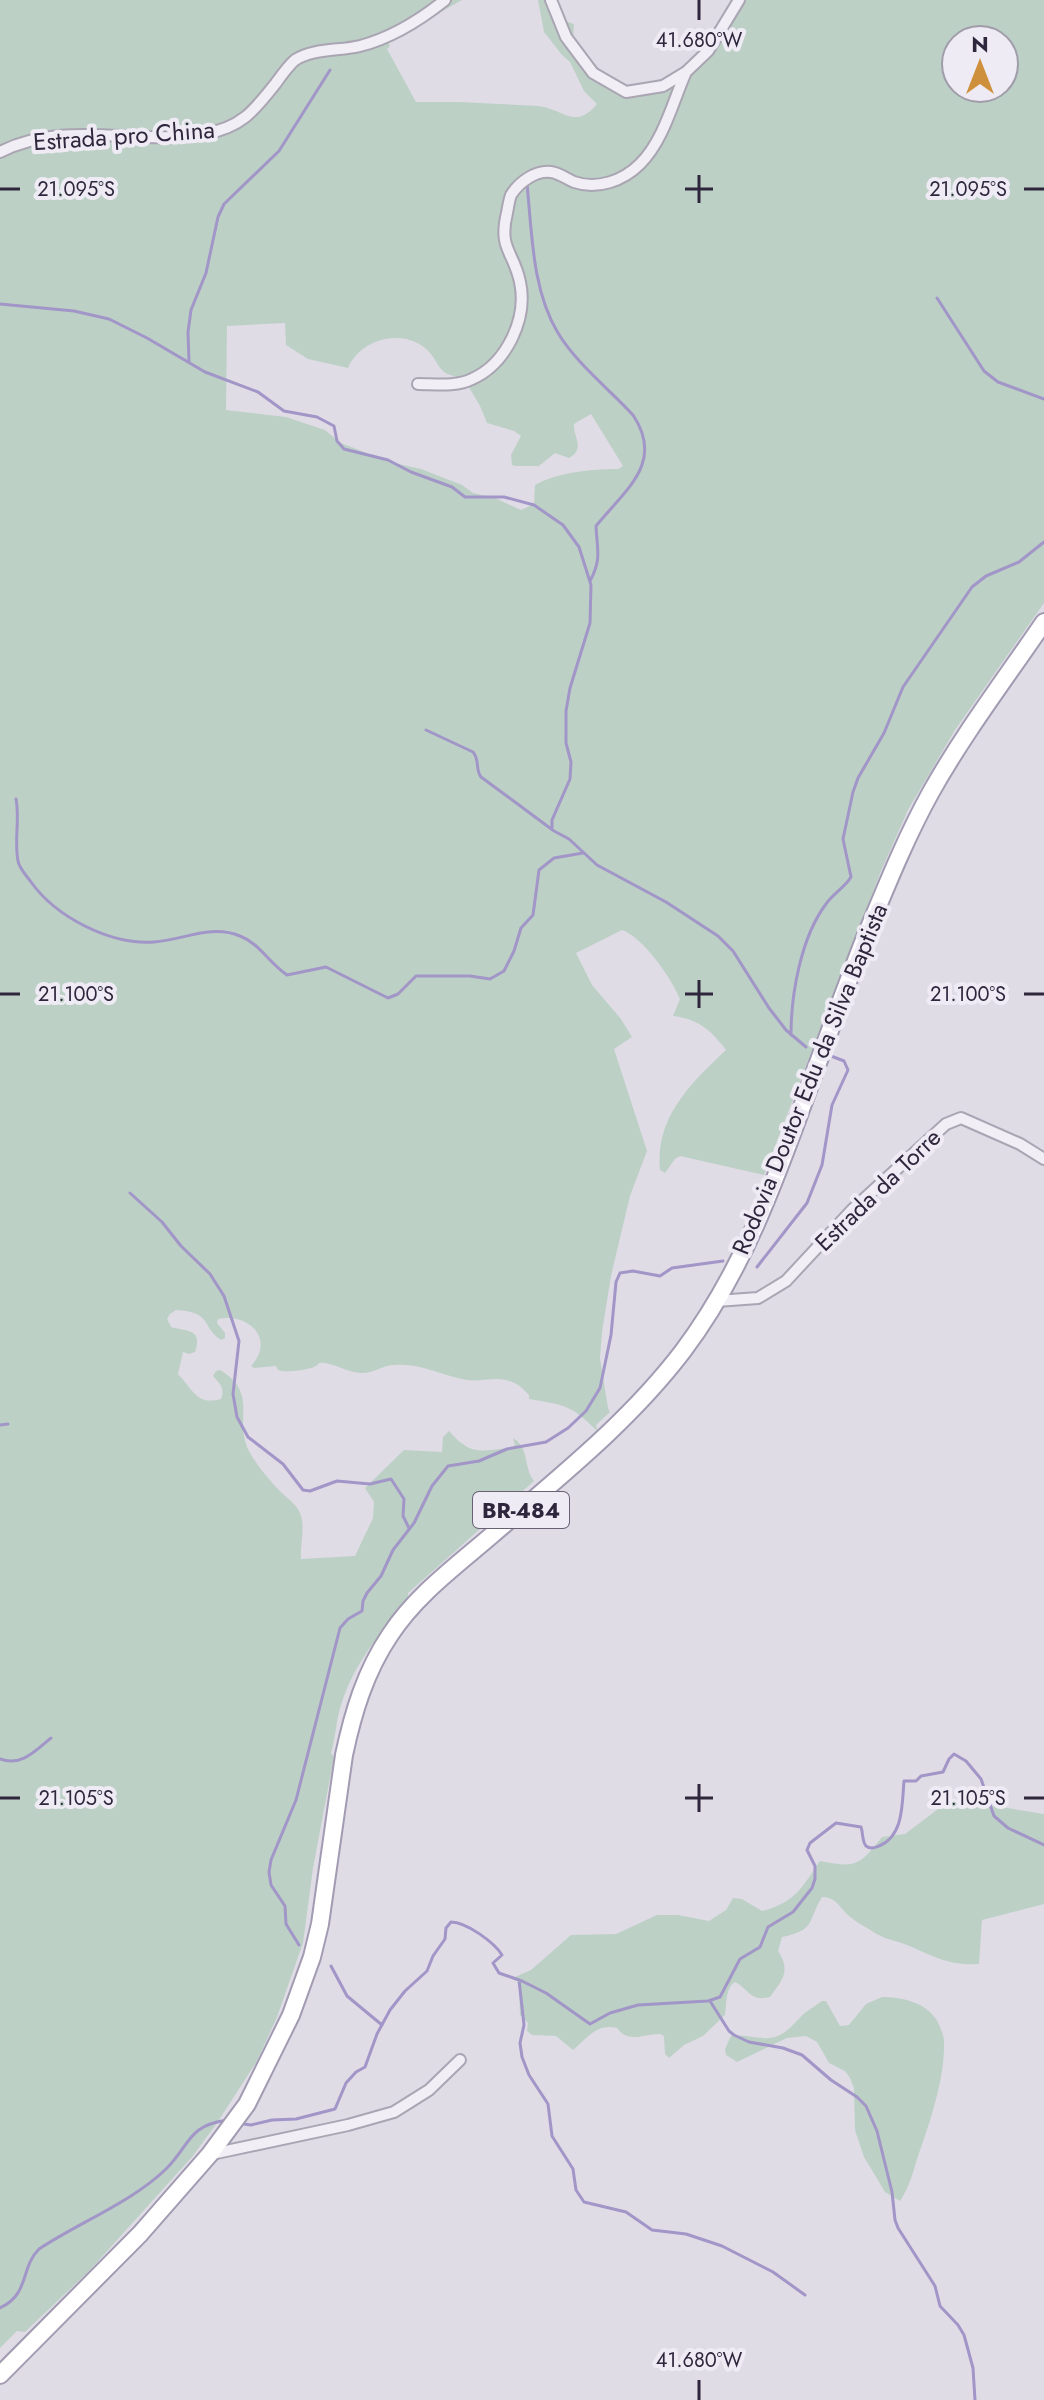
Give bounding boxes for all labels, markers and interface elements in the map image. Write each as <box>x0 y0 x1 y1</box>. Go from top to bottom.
north arrow <box>940 24 1020 104</box>
text: 41.680°W <box>656 26 742 55</box>
text: N <box>971 28 989 60</box>
street label: Estrada pro China <box>32 112 216 159</box>
text: 21.095°S <box>37 175 115 204</box>
text: 21.095°S <box>929 175 1007 204</box>
street label: Rodovia Doutor Edu da Silva Baptista <box>723 898 896 1260</box>
text: 21.100°S <box>38 980 114 1009</box>
text: 21.100°S <box>930 980 1006 1009</box>
street label: Estrada da Torre <box>807 1120 949 1259</box>
road number: BR-484 <box>473 1492 569 1528</box>
text: 21.105°S <box>38 1784 114 1813</box>
text: 21.105°S <box>930 1784 1006 1813</box>
text: 41.680°W <box>656 2346 742 2375</box>

